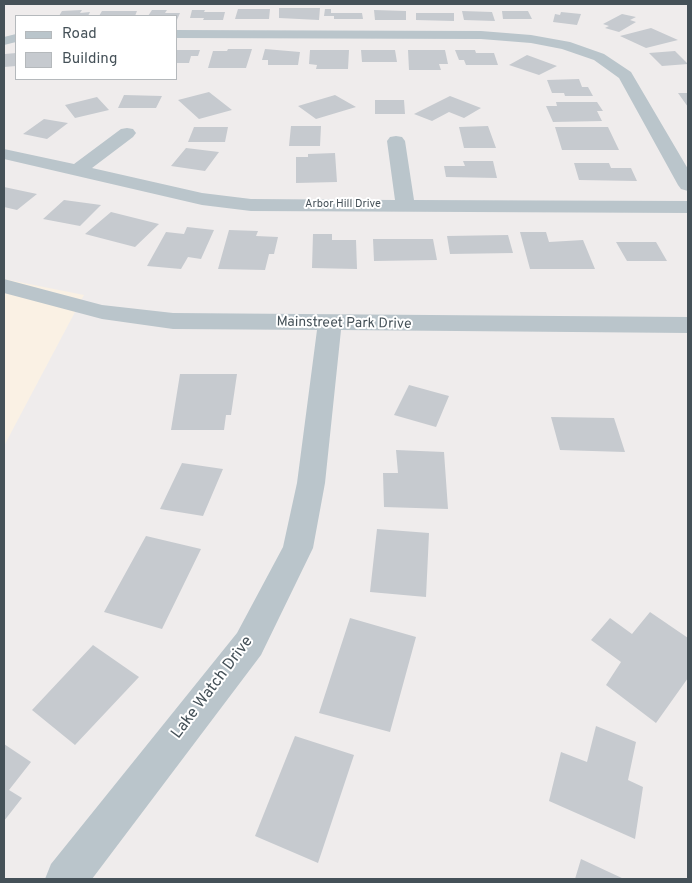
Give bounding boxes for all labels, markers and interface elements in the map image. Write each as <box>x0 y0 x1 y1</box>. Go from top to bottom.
legend <box>15 15 178 80</box>
text: Road <box>62 25 97 44</box>
text: Building <box>62 50 117 69</box>
street label: Arbor Hill Drive <box>305 198 381 212</box>
street label: Mainstreet Park Drive <box>276 314 412 334</box>
street label: Lake Watch Drive <box>168 633 258 743</box>

